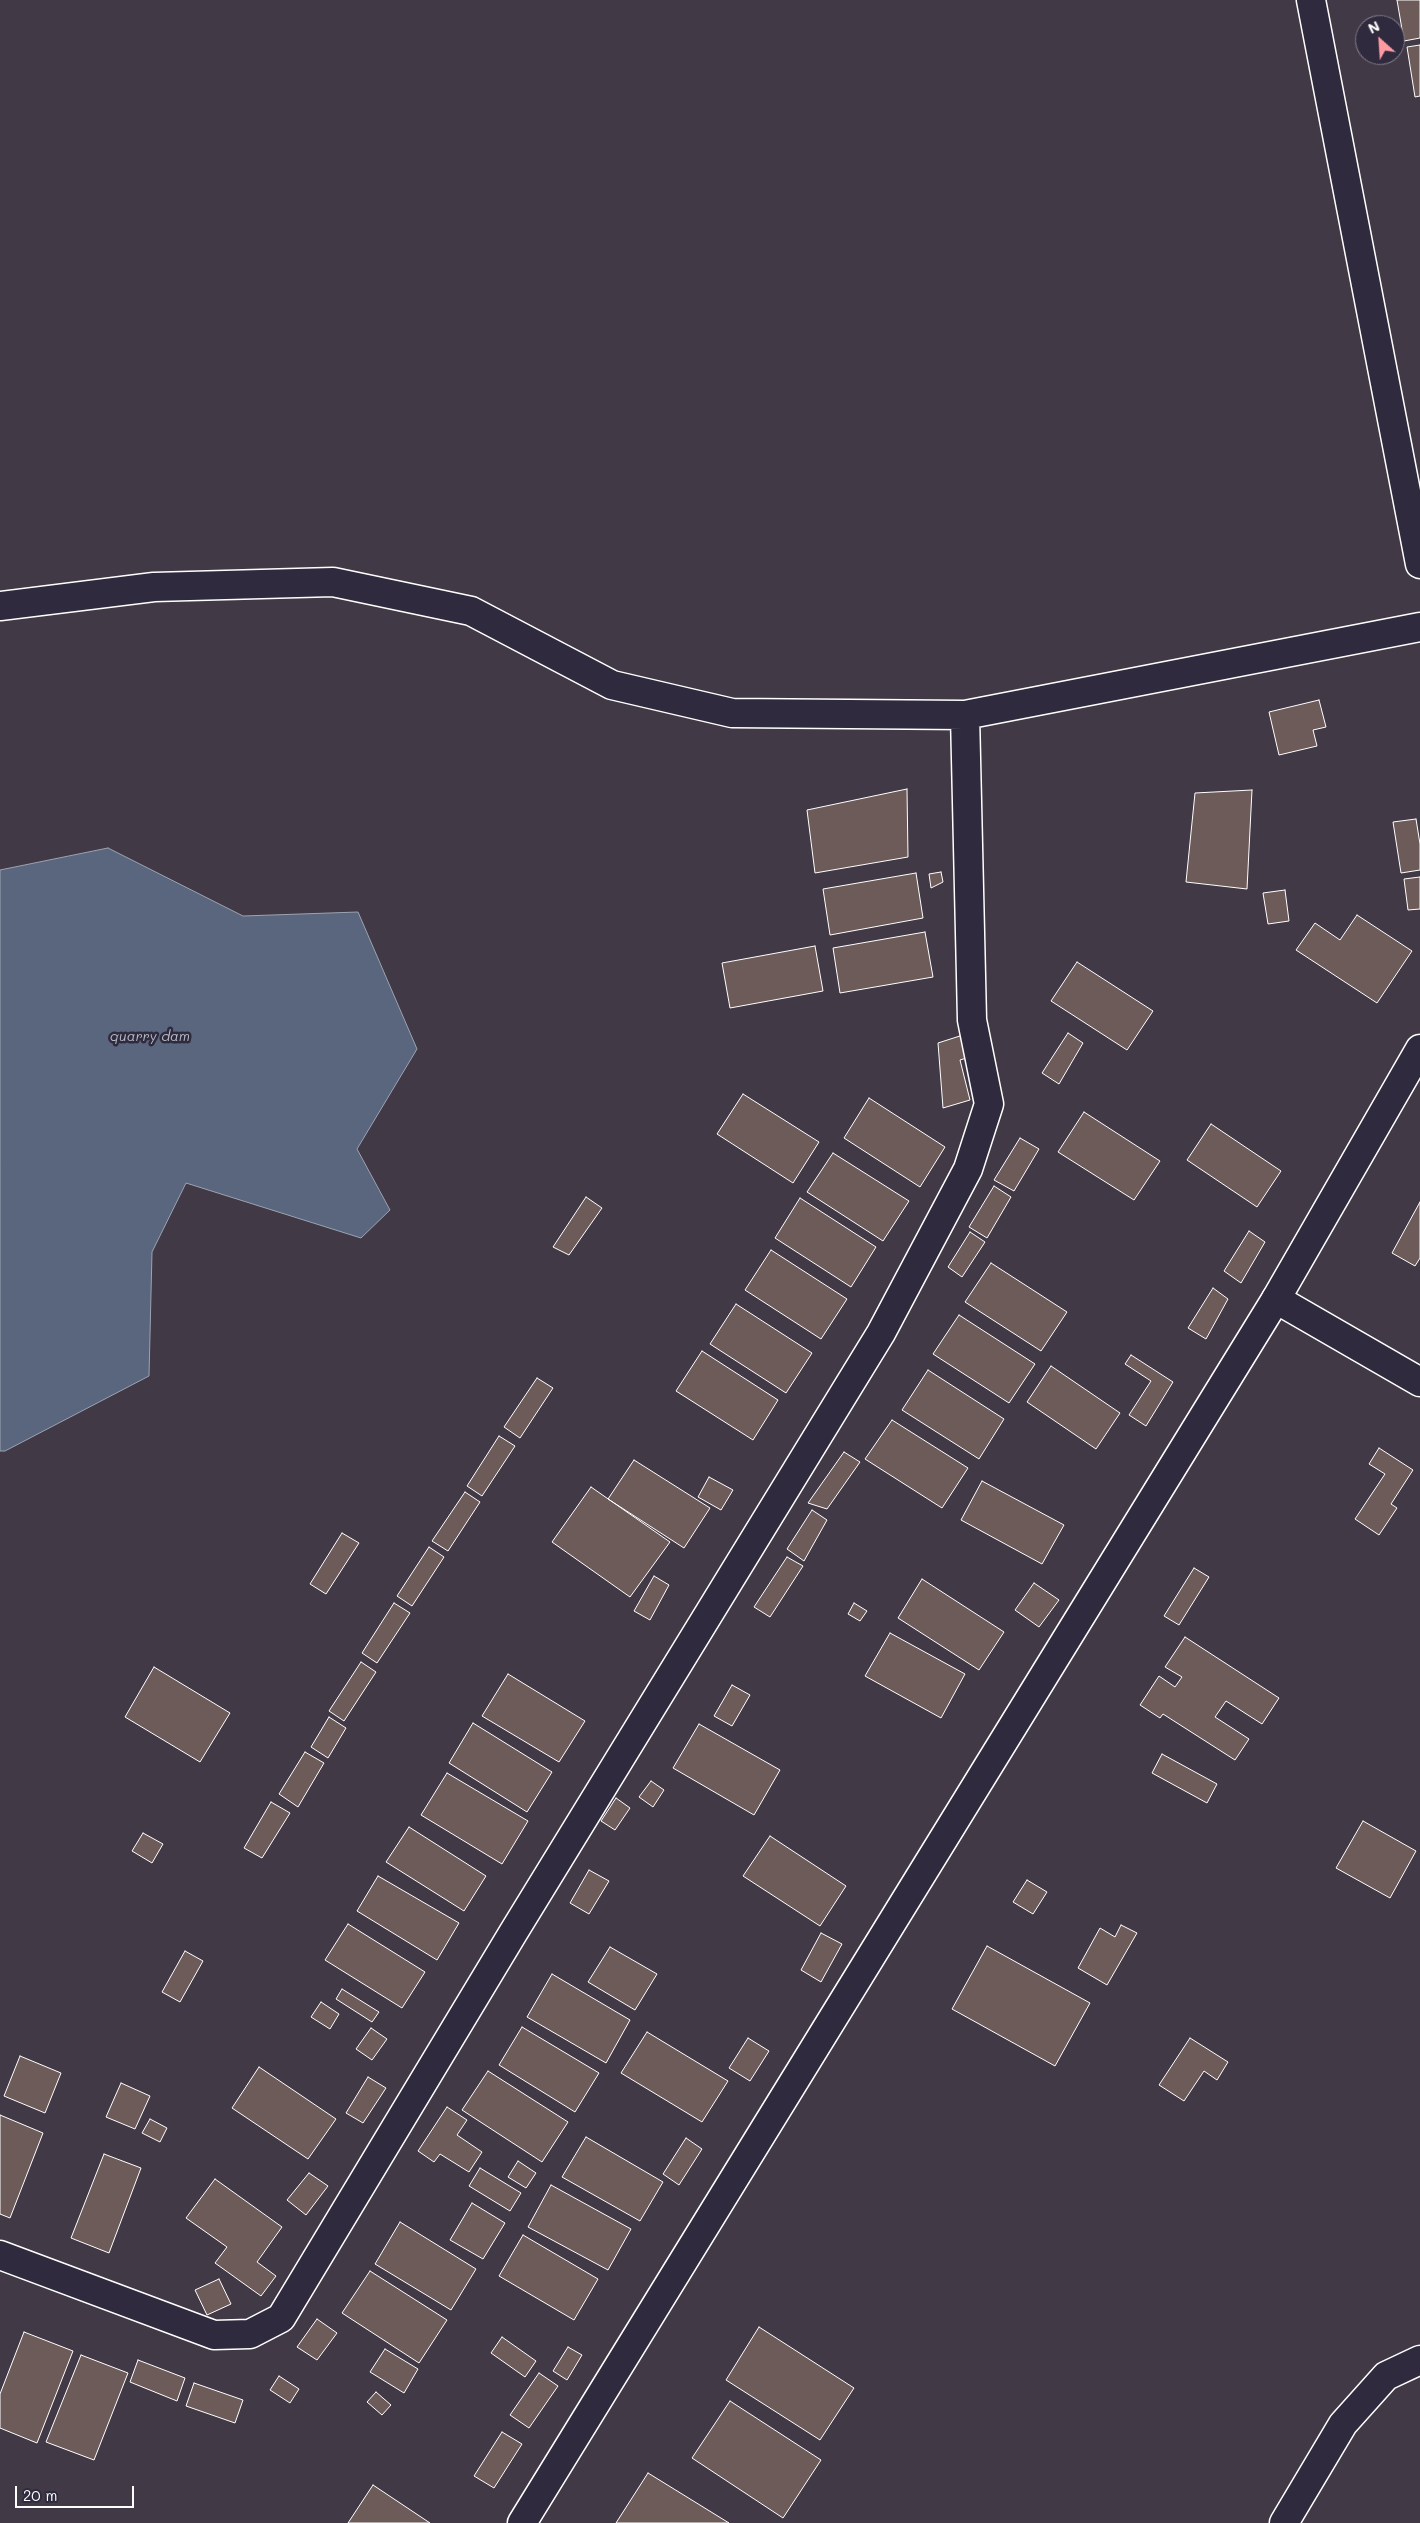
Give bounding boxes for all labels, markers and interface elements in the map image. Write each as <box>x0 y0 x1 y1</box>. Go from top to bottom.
north arrow <box>1355 15 1405 65</box>
text: N <box>1365 16 1383 38</box>
water label: quarry dam <box>110 1029 190 1045</box>
scale bar <box>18 2476 136 2508</box>
text: 20 m <box>23 2485 57 2505</box>

